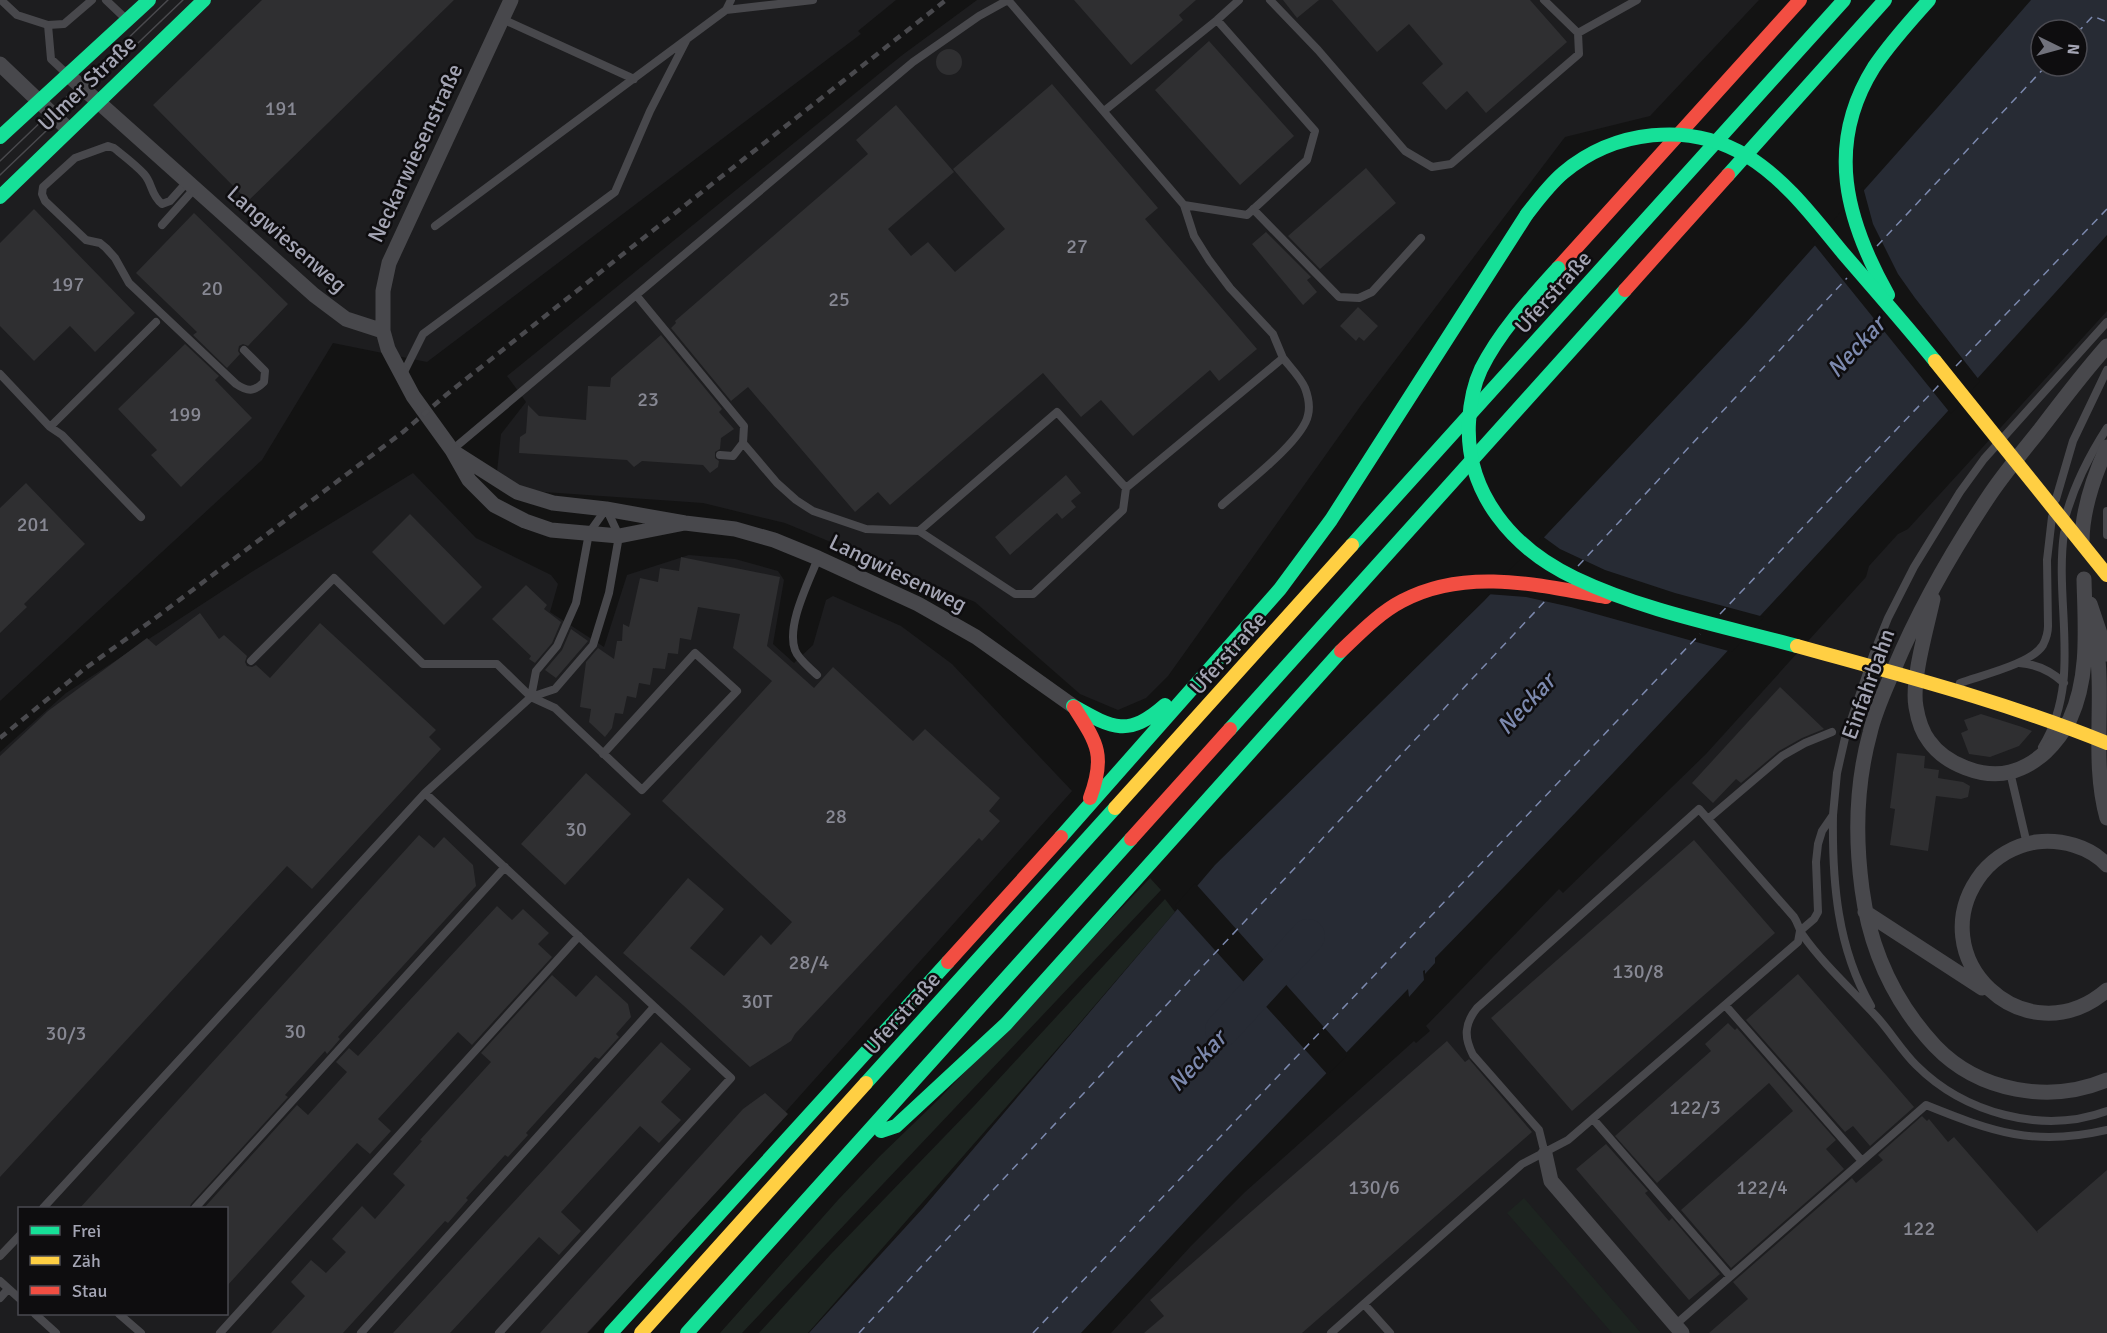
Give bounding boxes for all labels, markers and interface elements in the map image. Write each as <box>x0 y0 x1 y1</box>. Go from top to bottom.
north arrow <box>2029 18 2089 78</box>
street label: Ulmer Straße <box>32 29 142 137</box>
text: N <box>2062 43 2083 56</box>
street label: Neckarwiesenstraße <box>362 59 468 247</box>
house number: 191 <box>265 96 297 121</box>
street label: Langwiesenweg <box>222 180 352 298</box>
house number: 27 <box>1066 234 1088 259</box>
street label: Uferstraße <box>1509 245 1597 339</box>
house number: 197 <box>52 272 84 297</box>
house number: 20 <box>201 276 223 301</box>
house number: 25 <box>828 287 850 312</box>
water label: Neckar <box>1820 308 1894 384</box>
house number: 23 <box>637 387 659 412</box>
house number: 199 <box>169 402 201 427</box>
house number: 201 <box>17 512 49 537</box>
street label: Langwiesenweg <box>825 528 971 618</box>
street label: Uferstraße <box>1184 606 1272 700</box>
street label: Einfahrbahn <box>1836 625 1900 743</box>
water label: Neckar <box>1490 665 1564 741</box>
house number: 28 <box>825 804 847 829</box>
house number: 30 <box>565 817 587 842</box>
house number: 28/4 <box>789 950 830 975</box>
house number: 130/8 <box>1612 959 1664 984</box>
street label: Uferstraße <box>858 966 946 1060</box>
house number: 30T <box>741 989 773 1014</box>
house number: 30 <box>284 1019 306 1044</box>
house number: 30/3 <box>46 1021 86 1046</box>
water label: Neckar <box>1161 1022 1235 1098</box>
house number: 122/3 <box>1669 1095 1721 1120</box>
house number: 130/6 <box>1348 1175 1400 1200</box>
house number: 122/4 <box>1736 1175 1788 1200</box>
legend <box>18 1207 228 1315</box>
house number: 122 <box>1903 1216 1935 1241</box>
text: Frei <box>72 1220 101 1242</box>
text: Zäh <box>72 1250 101 1272</box>
text: Stau <box>72 1280 107 1302</box>

